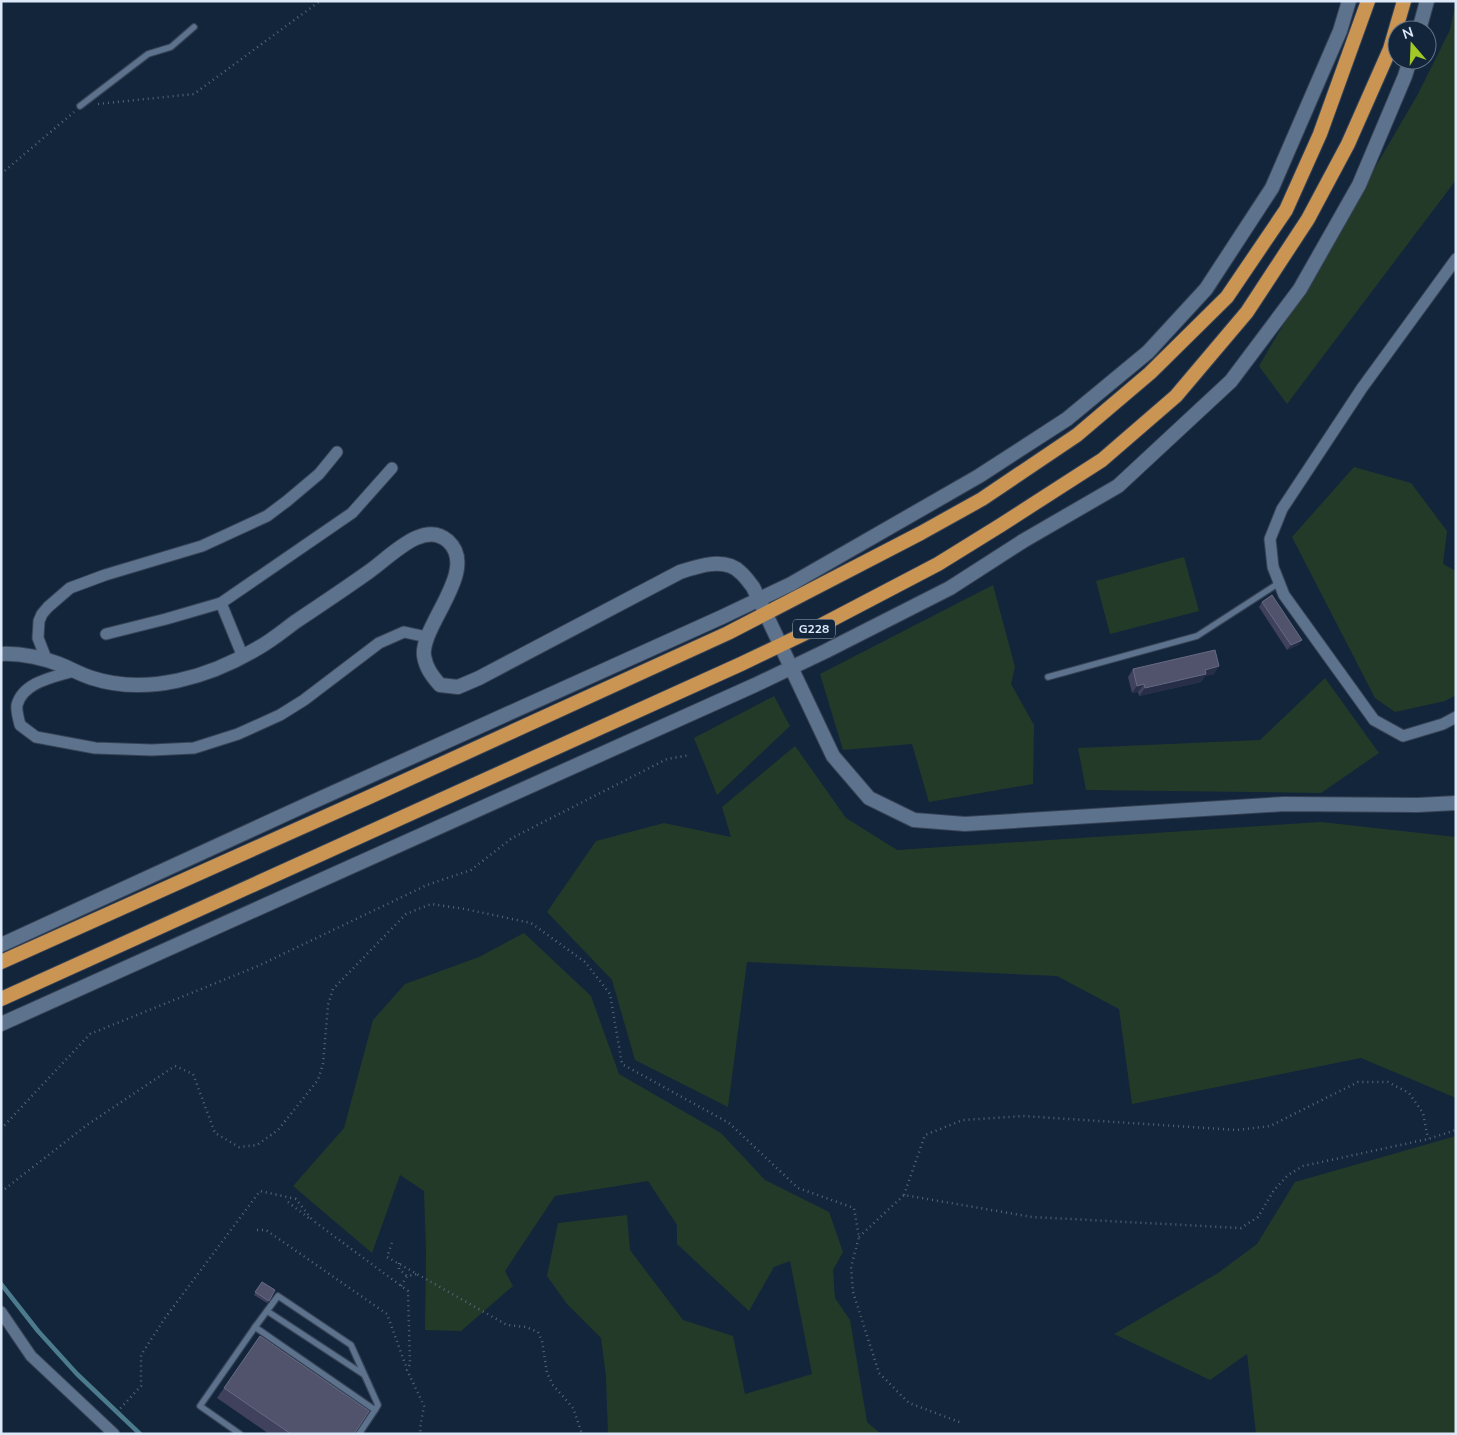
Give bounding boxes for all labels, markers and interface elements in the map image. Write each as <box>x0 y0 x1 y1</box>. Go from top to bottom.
north arrow <box>1387 20 1437 70</box>
text: N <box>1400 22 1416 44</box>
road number: G228 <box>793 620 835 638</box>

